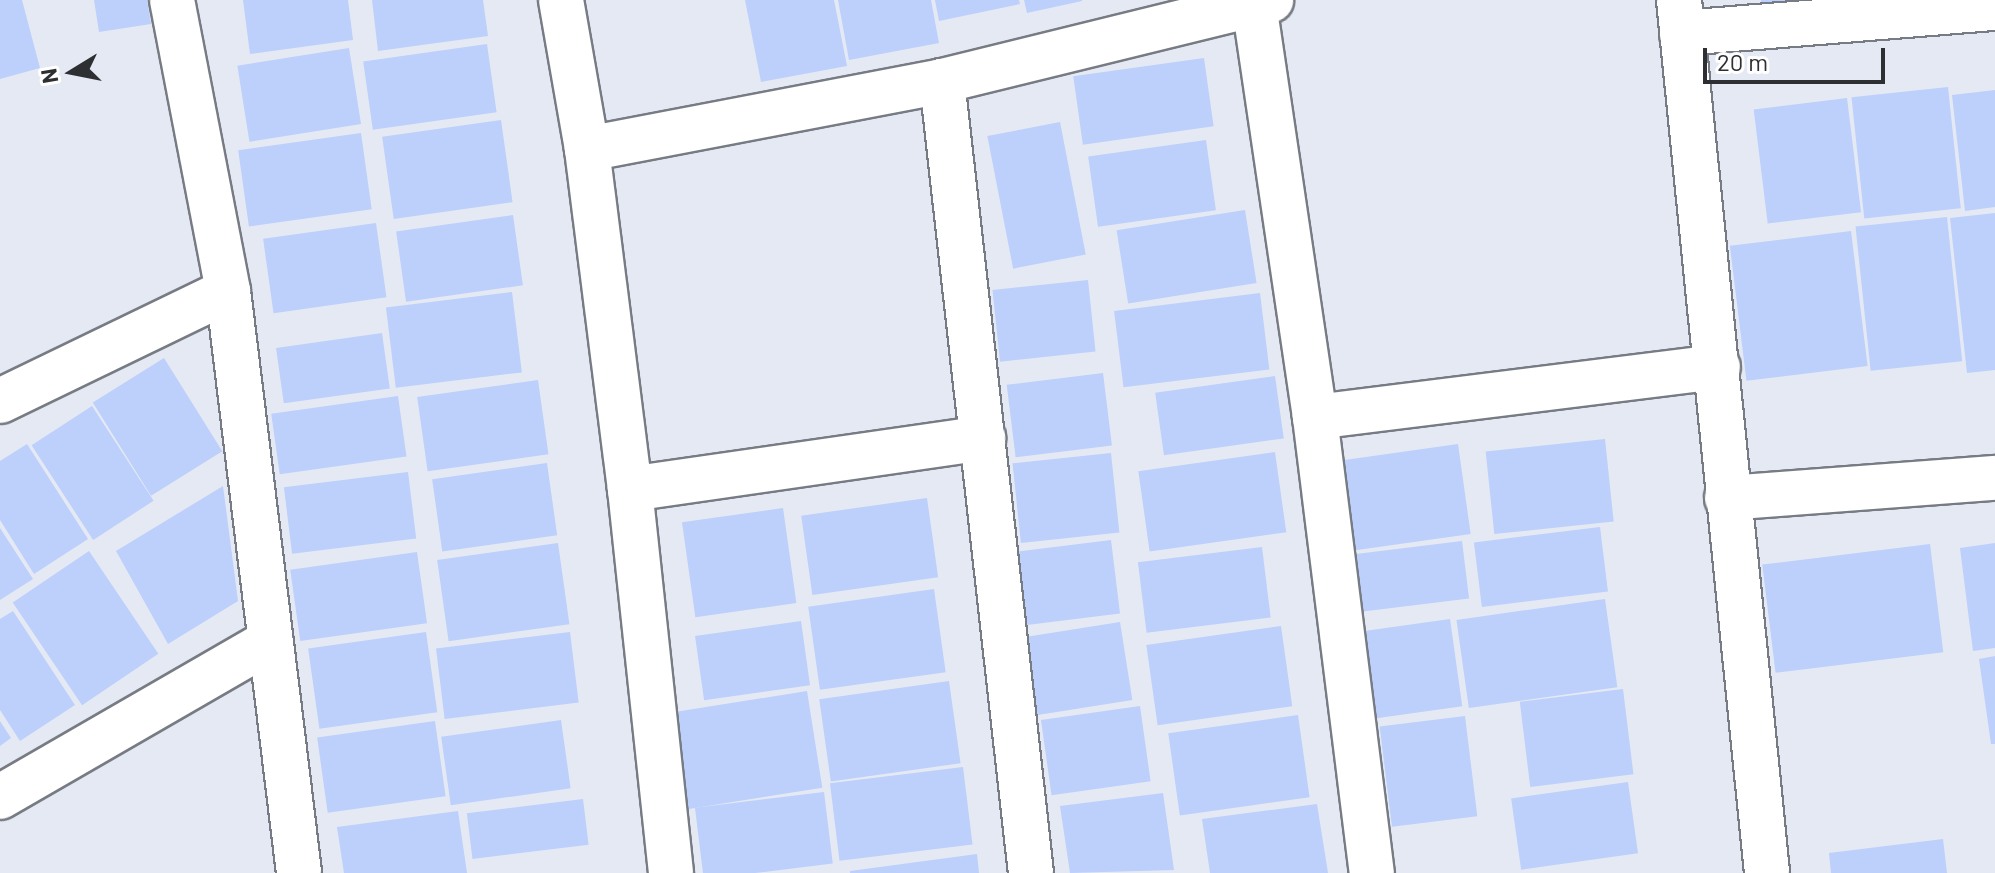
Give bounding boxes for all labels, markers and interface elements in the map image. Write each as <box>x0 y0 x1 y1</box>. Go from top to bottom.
north arrow <box>32 32 112 112</box>
scale bar <box>1707 32 1889 82</box>
text: 20 m <box>1717 47 1768 76</box>
text: N <box>34 67 62 86</box>

